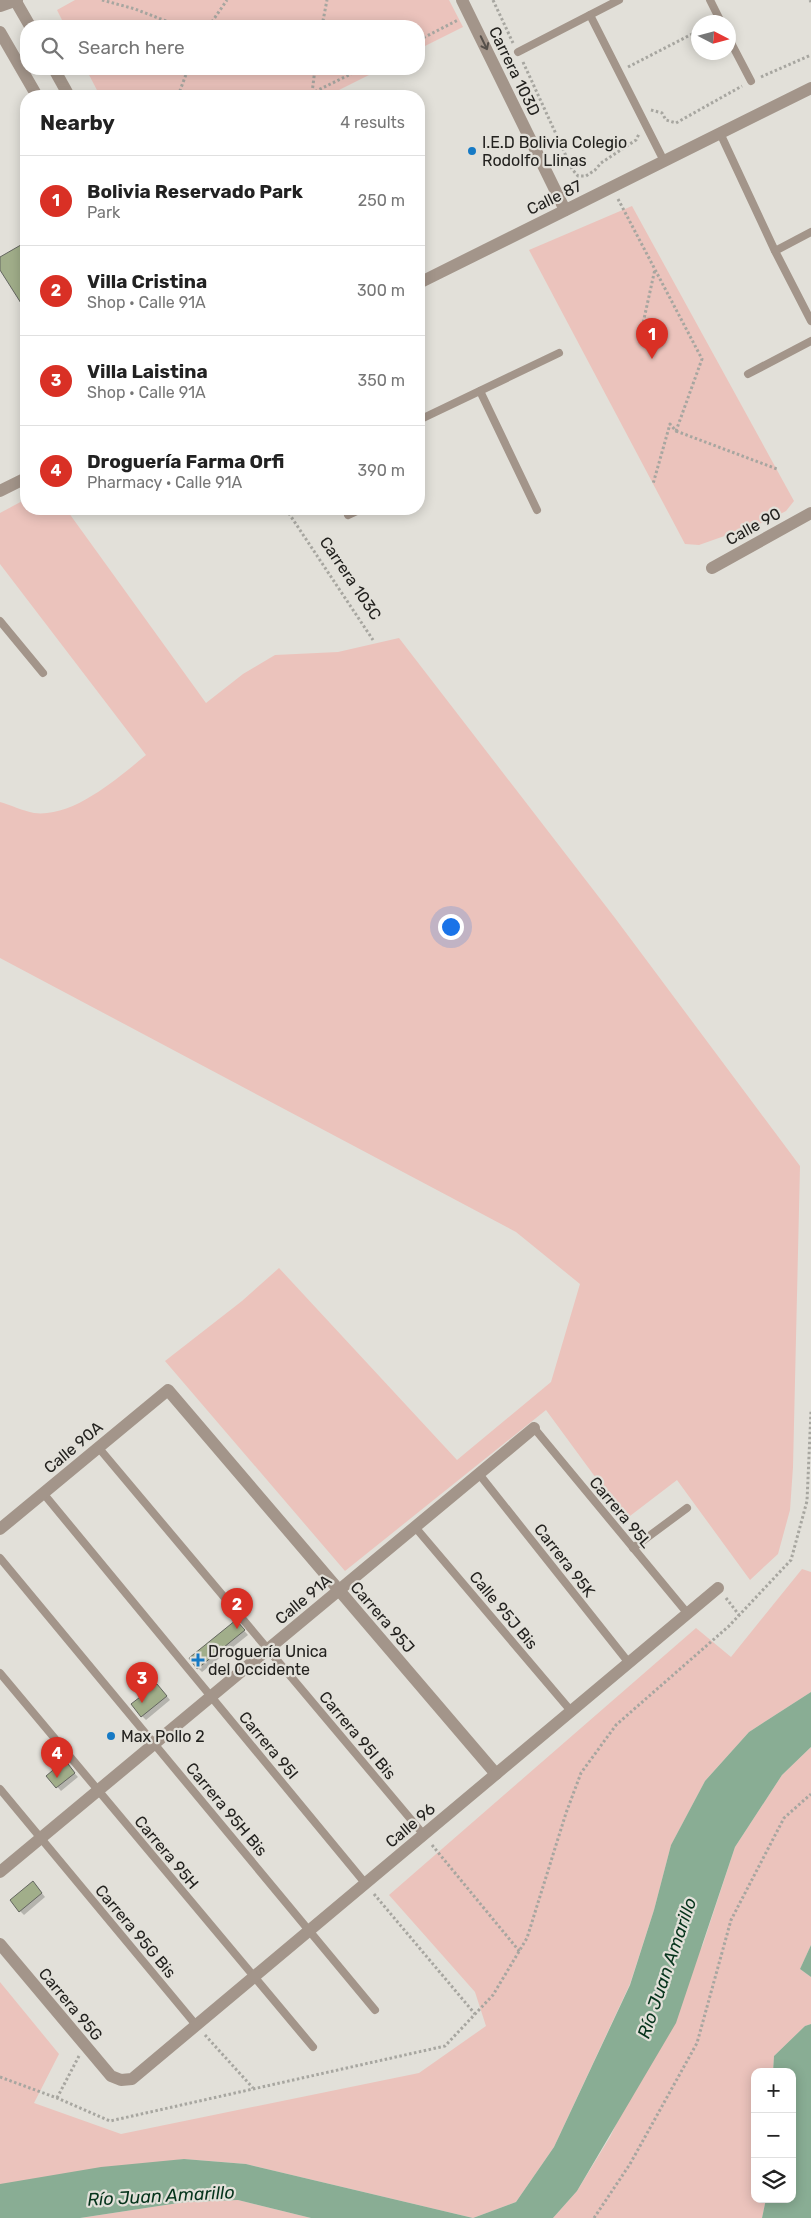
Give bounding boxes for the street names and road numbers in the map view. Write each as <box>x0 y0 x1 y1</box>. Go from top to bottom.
street label: Carrera 103D <box>485 24 544 119</box>
street label: Calle 87 <box>524 176 585 219</box>
street label: Calle 90 <box>722 504 784 549</box>
street label: Carrera 103C <box>316 533 385 624</box>
street label: Calle 90A <box>40 1417 107 1477</box>
street label: Carrera 95L <box>585 1473 656 1552</box>
street label: Carrera 95K <box>530 1520 599 1601</box>
street label: Calle 95J Bis <box>466 1567 542 1653</box>
street label: Calle 91A <box>271 1570 335 1628</box>
street label: Carrera 95J <box>346 1578 419 1657</box>
street label: Carrera 95I Bis <box>315 1687 400 1783</box>
street label: Carrera 95I <box>235 1708 302 1783</box>
street label: Carrera 95H Bis <box>182 1759 271 1860</box>
street label: Calle 96 <box>382 1799 439 1852</box>
street label: Carrera 95H <box>131 1812 203 1893</box>
street label: Carrera 95G Bis <box>91 1881 180 1982</box>
street label: Carrera 95G <box>35 1964 107 2045</box>

